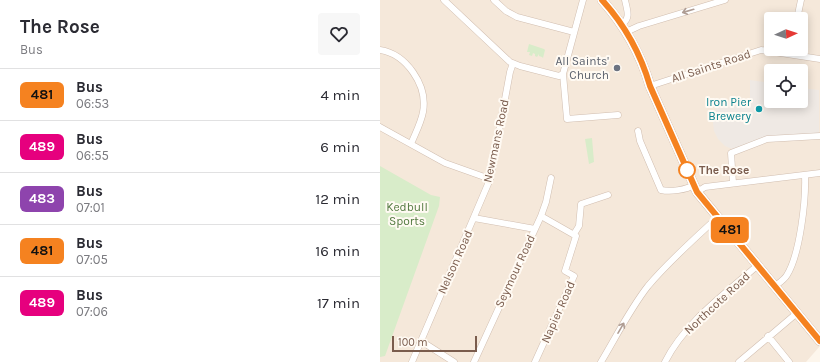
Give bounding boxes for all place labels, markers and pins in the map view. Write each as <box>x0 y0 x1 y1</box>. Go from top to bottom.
place label: All Saints' Church <box>555 54 609 82</box>
marker: All Saints' Church <box>612 63 622 73</box>
place label: Iron Pier Brewery <box>706 95 752 123</box>
marker: Iron Pier Brewery <box>754 104 764 114</box>
marker: The Rose <box>678 161 696 179</box>
place label: The Rose <box>699 163 749 177</box>

